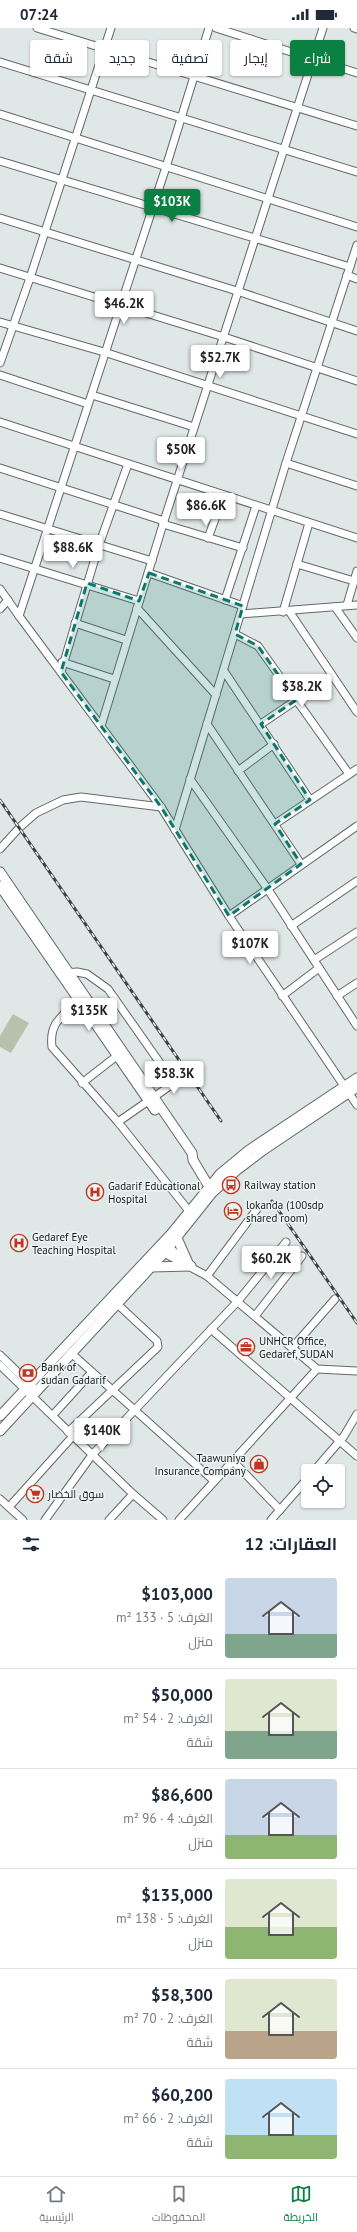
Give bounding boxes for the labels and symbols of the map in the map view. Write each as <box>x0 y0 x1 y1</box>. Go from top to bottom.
pin: $103K <box>144 189 200 223</box>
pin: $46.2K <box>91 291 157 325</box>
pin: $52.7K <box>187 345 253 379</box>
pin: $50K <box>157 437 205 471</box>
pin: $86.6K <box>173 493 239 527</box>
pin: $88.6K <box>40 535 106 569</box>
pin: $38.2K <box>269 674 335 708</box>
pin: $107K <box>222 931 278 965</box>
pin: $135K <box>61 998 117 1032</box>
pin: $58.3K <box>141 1061 207 1095</box>
bus stop icon: Railway station <box>221 1175 241 1195</box>
place label: Railway station <box>244 1178 316 1192</box>
place label: Gadarif Educational Hospital <box>108 1179 201 1206</box>
hospital icon: Gadarif Educational Hospital <box>85 1182 105 1202</box>
place label: lokanda (100sdp shared room) <box>246 1198 324 1225</box>
hotel icon: lokanda (100sdp shared room) <box>223 1201 243 1221</box>
place label: Gedaref Eye Teaching Hospital <box>32 1230 117 1257</box>
hospital icon: Gedaref Eye Teaching Hospital <box>9 1233 29 1253</box>
pin: $60.2K <box>238 1246 304 1280</box>
place label: UNHCR Office, Gedaref, SUDAN <box>259 1334 334 1361</box>
office icon: UNHCR Office, Gedaref, SUDAN <box>236 1337 256 1357</box>
place label: Bank of sudan Gadarif <box>41 1360 106 1387</box>
bank icon: Bank of sudan Gadarif <box>18 1363 38 1383</box>
pin: $140K <box>74 1418 130 1452</box>
place label: Taawuniya Insurance Company <box>155 1451 247 1478</box>
shop icon: Taawuniya Insurance Company <box>249 1454 269 1474</box>
supermarket icon: سوق الخضار <box>25 1484 45 1504</box>
place label: سوق الخضار <box>47 1487 104 1501</box>

